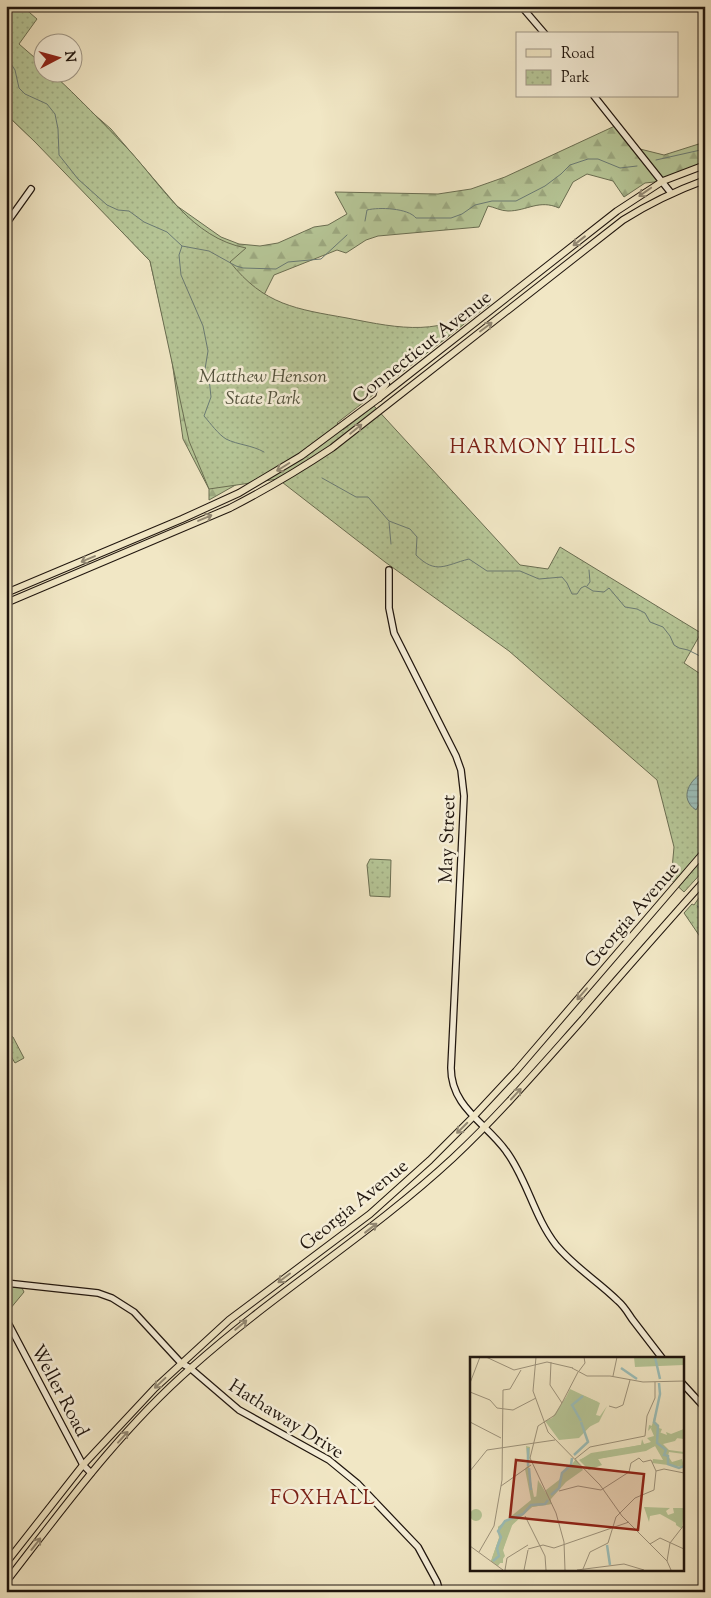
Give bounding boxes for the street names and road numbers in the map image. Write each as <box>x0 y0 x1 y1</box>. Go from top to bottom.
street label: Connecticut Avenue <box>347 285 498 411</box>
street label: May Street <box>433 794 464 884</box>
street label: Georgia Avenue <box>579 857 687 975</box>
street label: Georgia Avenue <box>294 1154 415 1258</box>
street label: Weller Road <box>23 1340 95 1442</box>
street label: Hathaway Drive <box>223 1374 349 1467</box>

